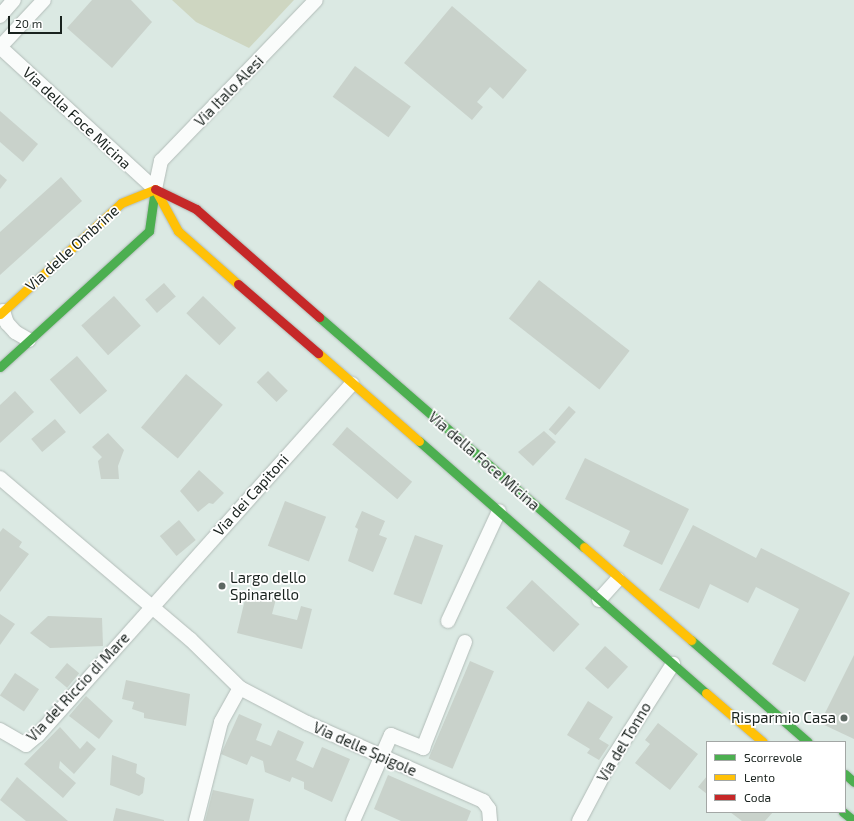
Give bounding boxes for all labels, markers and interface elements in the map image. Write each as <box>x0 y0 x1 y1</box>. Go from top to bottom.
scale bar <box>10 8 64 34</box>
text: 20 m <box>15 16 42 30</box>
street label: Via Italo Alesi <box>191 52 267 130</box>
street label: Via della Foce Micina <box>19 63 135 173</box>
street label: Via delle Ombrine <box>22 201 122 295</box>
street label: Via della Foce Micina <box>425 408 543 514</box>
street label: Via dei Capitoni <box>210 450 292 540</box>
place label: Largo dello Spinarello <box>230 568 306 603</box>
marker: Largo dello Spinarello <box>217 581 227 591</box>
street label: Via del Riccio di Mare <box>23 629 133 745</box>
street label: Via del Tonno <box>593 699 655 785</box>
place label: Risparmio Casa <box>731 709 836 727</box>
marker: Risparmio Casa <box>839 713 849 723</box>
street label: Via delle Spigole <box>310 718 420 780</box>
legend <box>706 741 846 813</box>
text: Scorrevole <box>744 750 802 764</box>
text: Lento <box>744 770 775 784</box>
text: Coda <box>744 790 771 804</box>

